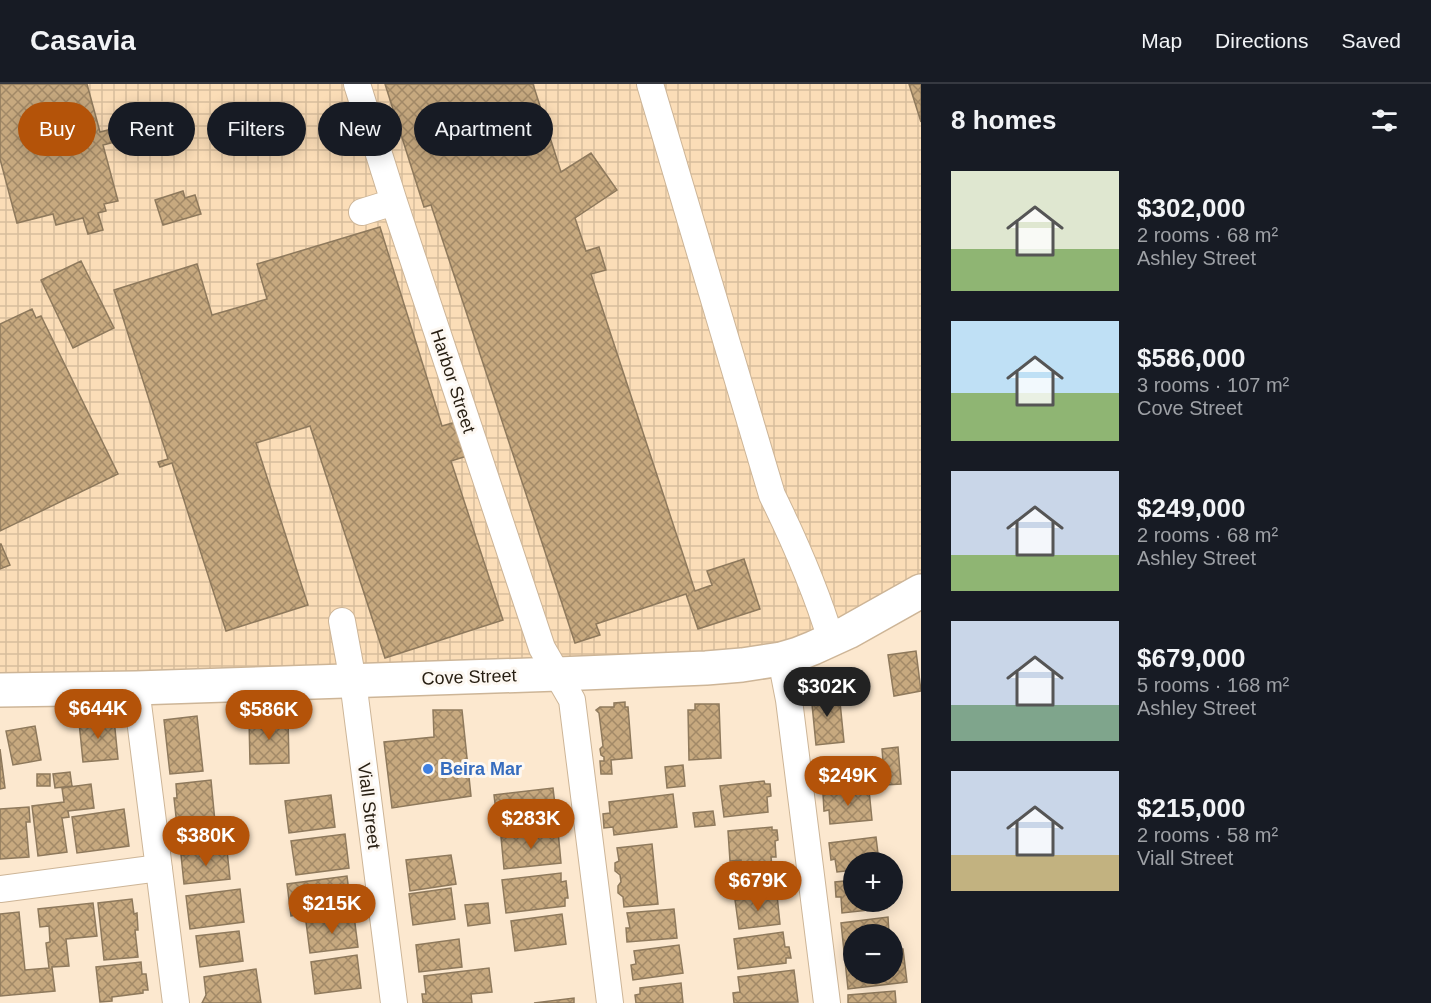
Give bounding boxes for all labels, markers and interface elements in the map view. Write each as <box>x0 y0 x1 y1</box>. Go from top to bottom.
text: Casavia <box>30 25 136 56</box>
text: Map <box>1141 29 1182 52</box>
text: Directions <box>1215 29 1308 52</box>
text: Saved <box>1341 29 1401 52</box>
chip: Buy <box>18 102 96 156</box>
chip: Rent <box>108 102 195 156</box>
chip: Filters <box>207 102 306 156</box>
chip: New <box>318 102 402 156</box>
chip: Apartment <box>414 102 553 156</box>
icon: filters <box>1368 104 1401 137</box>
text: 8 homes <box>951 105 1057 135</box>
text: $302,000 <box>1137 193 1245 223</box>
icon: home <box>999 195 1071 267</box>
text: 2 rooms · 68 m² <box>1137 224 1278 246</box>
text: Ashley Street <box>1137 247 1256 269</box>
street label: Harbor Street <box>427 327 479 435</box>
text: $586,000 <box>1137 343 1245 373</box>
icon: home <box>999 345 1071 417</box>
text: 3 rooms · 107 m² <box>1137 374 1289 396</box>
text: Cove Street <box>1137 397 1243 419</box>
text: $249,000 <box>1137 493 1245 523</box>
icon: home <box>999 495 1071 567</box>
text: 2 rooms · 68 m² <box>1137 524 1278 546</box>
text: Ashley Street <box>1137 547 1256 569</box>
text: $679,000 <box>1137 643 1245 673</box>
icon: home <box>999 645 1071 717</box>
street label: Cove Street <box>421 665 517 689</box>
pin: $302K <box>785 667 869 718</box>
text: 5 rooms · 168 m² <box>1137 674 1289 696</box>
text: $302K <box>798 675 856 697</box>
pin: $644K <box>56 689 140 740</box>
pin: $586K <box>227 690 311 741</box>
text: $644K <box>69 697 127 719</box>
text: Ashley Street <box>1137 697 1256 719</box>
text: $586K <box>240 698 298 720</box>
pin: $249K <box>806 756 890 807</box>
place label: Beira Mar <box>440 759 522 779</box>
street label: Viall Street <box>354 762 384 850</box>
marker: Beira Mar <box>421 762 435 776</box>
text: $249K <box>819 764 877 786</box>
text: $215,000 <box>1137 793 1245 823</box>
icon: home <box>999 795 1071 867</box>
pin: $283K <box>489 799 573 850</box>
text: $283K <box>502 807 560 829</box>
pin: $380K <box>164 816 248 867</box>
text: $380K <box>177 824 235 846</box>
text: 2 rooms · 58 m² <box>1137 824 1278 846</box>
text: Viall Street <box>1137 847 1233 869</box>
map controls <box>843 852 903 984</box>
button: + <box>843 852 903 912</box>
pin: $679K <box>716 861 800 912</box>
text: $679K <box>729 869 787 891</box>
pin: $215K <box>290 884 374 935</box>
text: $215K <box>303 892 361 914</box>
button: − <box>843 924 903 984</box>

